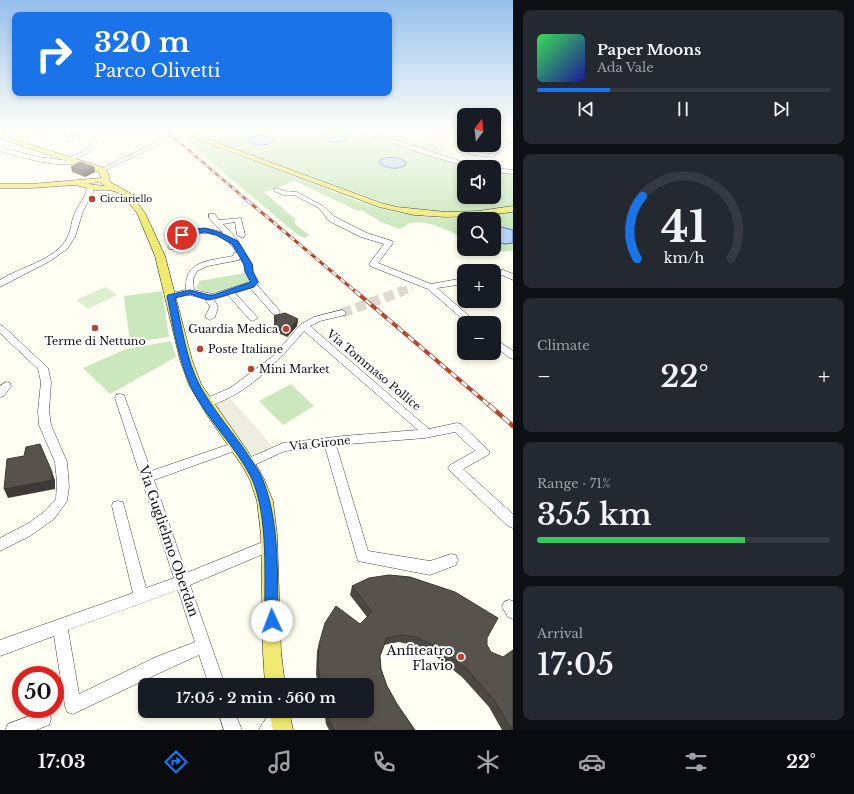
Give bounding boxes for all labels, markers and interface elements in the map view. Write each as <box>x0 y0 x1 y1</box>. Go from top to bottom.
text: 320 m <box>94 25 190 60</box>
icon: right <box>28 28 80 80</box>
text: Paper Moons <box>597 40 701 59</box>
text: Ada Vale <box>597 59 654 76</box>
text: Parco Olivetti <box>94 60 220 82</box>
icon: previous <box>575 98 597 120</box>
icon: pause <box>672 98 694 120</box>
icon: next <box>770 98 792 120</box>
north arrow <box>457 108 501 152</box>
map controls <box>457 108 501 360</box>
button: sound <box>457 160 501 204</box>
place label: Cicciariello <box>100 193 152 204</box>
marker: Cicciariello <box>87 194 97 204</box>
text: 41 <box>661 202 706 253</box>
button: search <box>457 212 501 256</box>
pin <box>165 218 199 252</box>
icon: arrive <box>171 224 193 246</box>
text: km/h <box>663 249 704 267</box>
button: + <box>457 264 501 308</box>
button: − <box>457 316 501 360</box>
place label: Guardia Medica <box>188 322 279 336</box>
marker: Terme di Nettuno <box>90 323 100 333</box>
marker: Guardia Medica <box>281 324 291 334</box>
street label: Via Tommaso Pollice <box>323 326 424 413</box>
place label: Terme di Nettuno <box>44 334 146 348</box>
text: Climate <box>537 337 590 354</box>
place label: Poste Italiane <box>208 342 283 356</box>
marker: Poste Italiane <box>195 344 205 354</box>
text: 22° <box>660 358 709 395</box>
place label: Mini Market <box>259 362 330 376</box>
text: − <box>537 363 551 390</box>
text: + <box>818 363 830 390</box>
marker: Mini Market <box>246 364 256 374</box>
street label: Via Girone <box>288 433 351 453</box>
street label: Via Guglielmo Oberdan <box>134 462 202 619</box>
text: Range · 71% <box>537 475 611 492</box>
text: 355 km <box>537 496 652 533</box>
position arrow <box>251 600 293 642</box>
text: Arrival <box>537 625 583 642</box>
place label: Anfiteatro Flavio <box>386 642 453 674</box>
text: 17:05 <box>537 646 614 683</box>
marker: Anfiteatro Flavio <box>456 652 466 662</box>
speed limit sign: 50 <box>12 666 64 718</box>
text: 17:05 · 2 min · 560 m <box>176 688 336 707</box>
icon: directions <box>162 748 190 776</box>
icon: music <box>266 748 294 776</box>
icon: phone <box>370 748 398 776</box>
icon: climate <box>474 748 502 776</box>
icon: car <box>578 748 606 776</box>
icon: filters <box>682 748 710 776</box>
text: 17:03 <box>38 751 85 773</box>
text: 22° <box>786 751 816 773</box>

